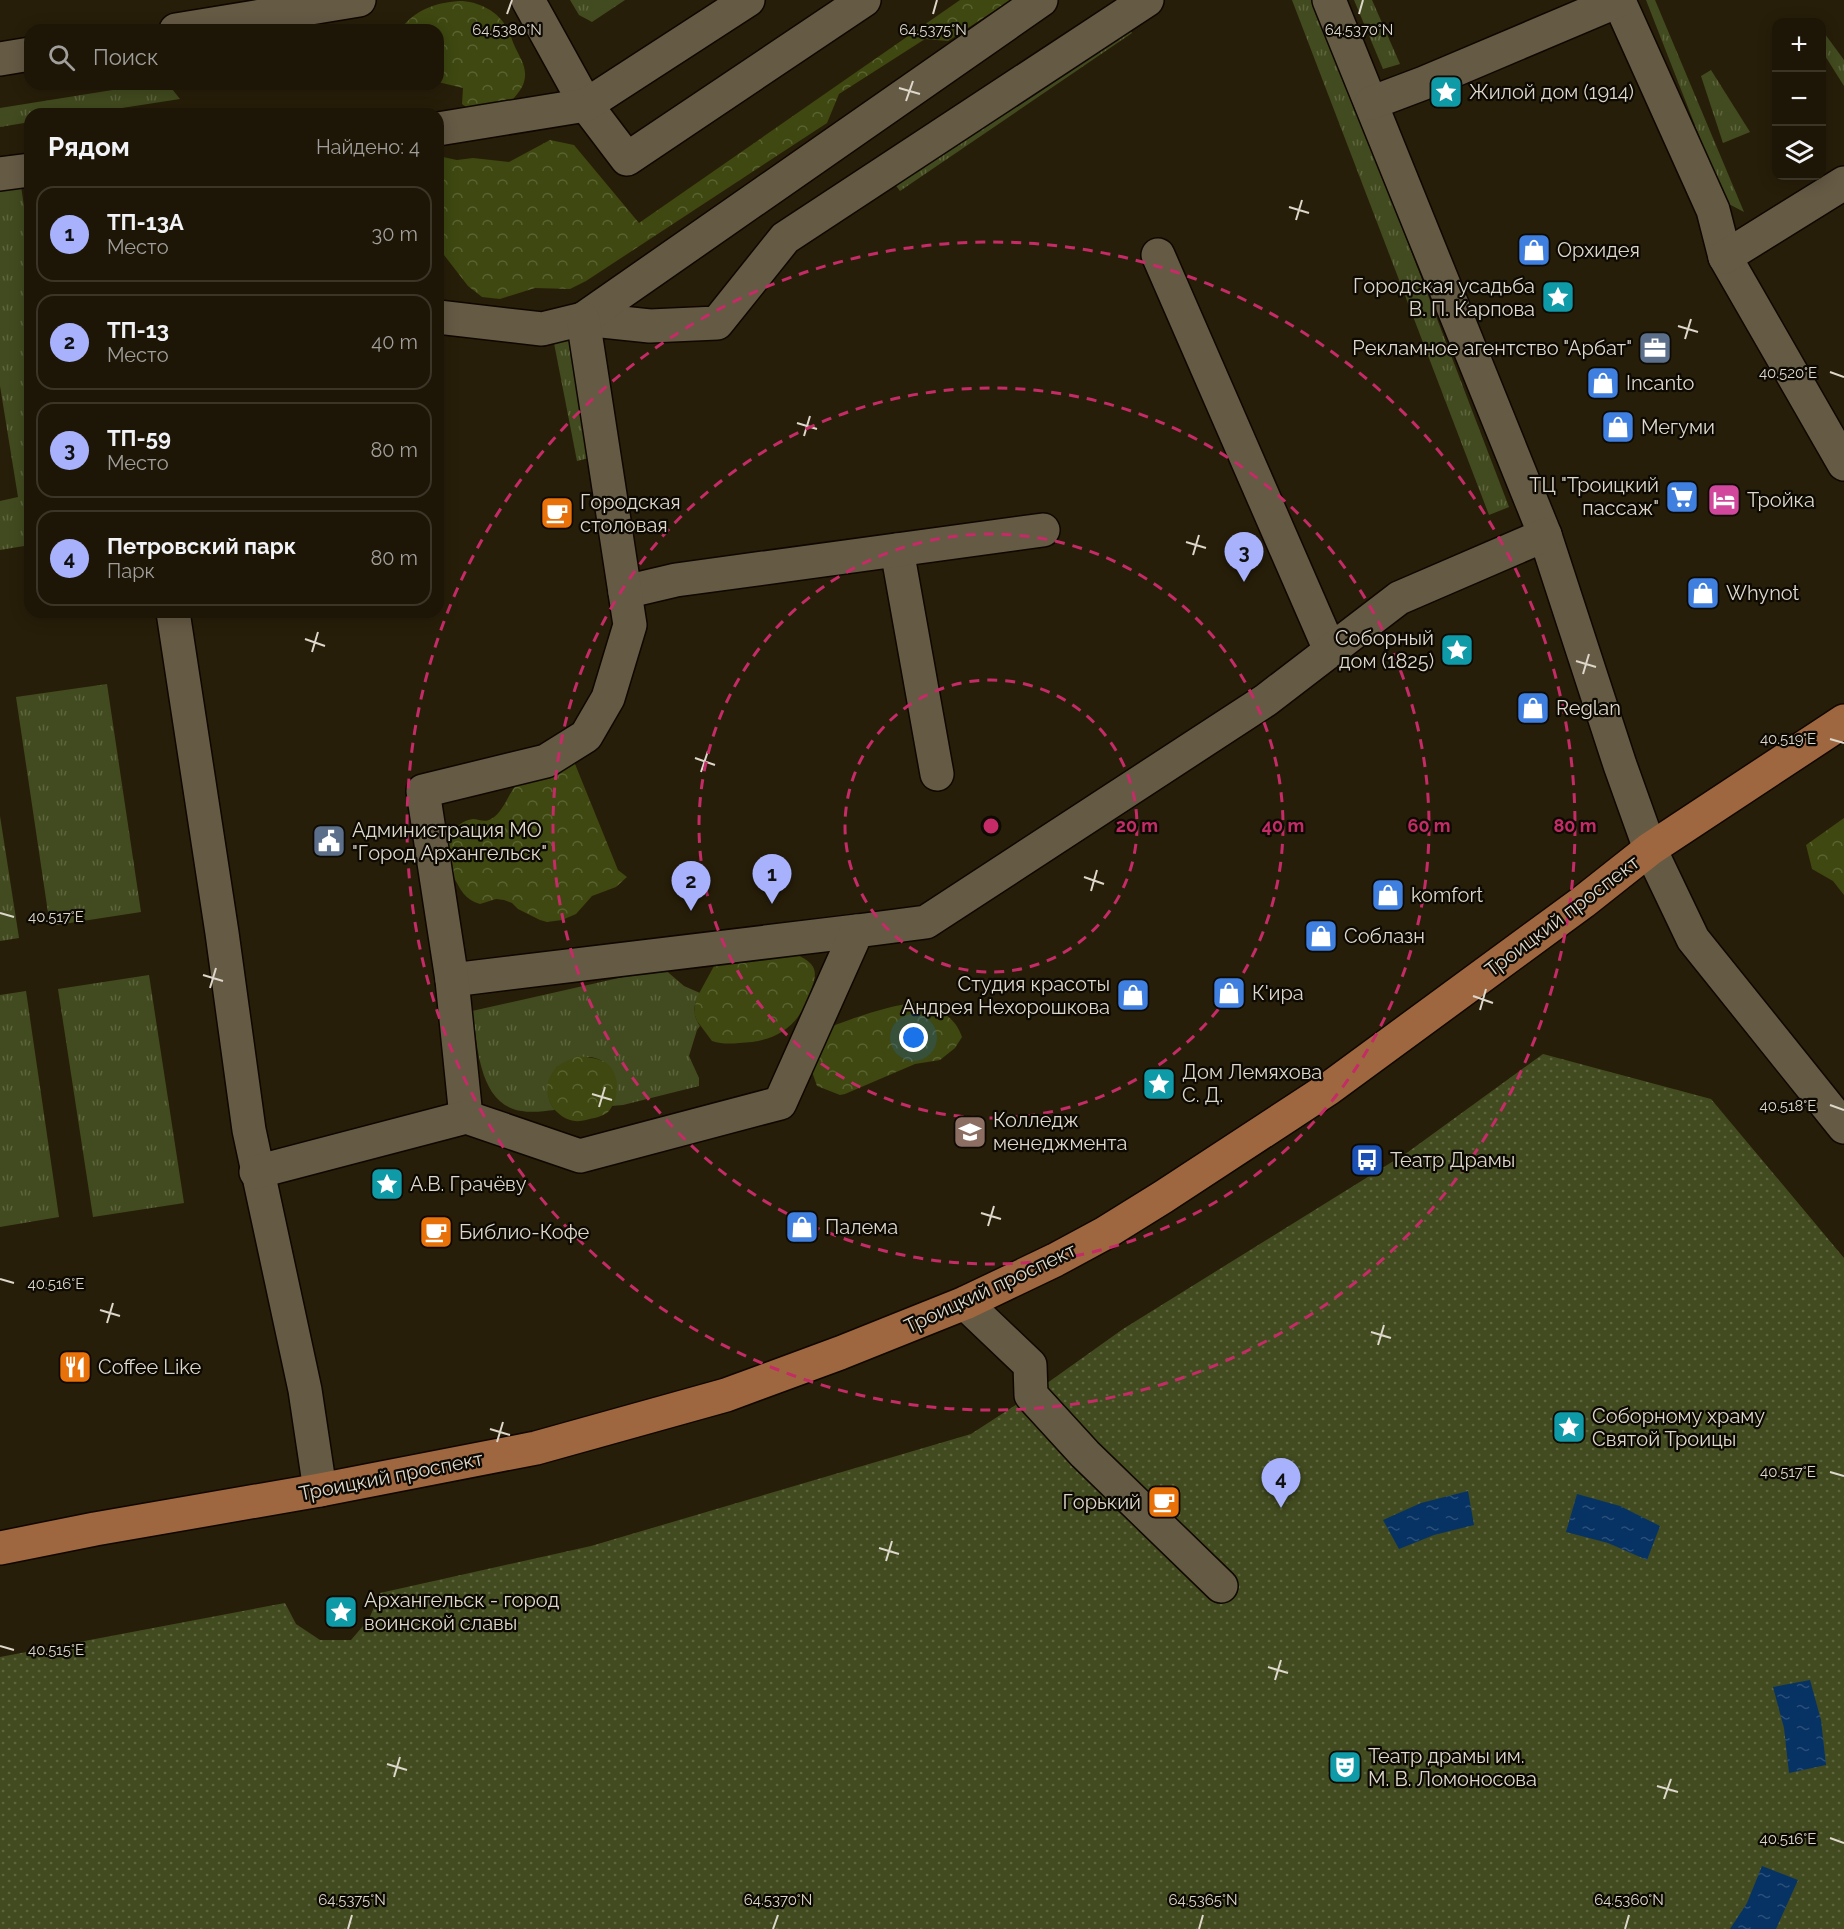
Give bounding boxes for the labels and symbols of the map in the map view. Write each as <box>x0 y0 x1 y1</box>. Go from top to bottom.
text: 64.5380°N <box>472 21 542 39</box>
text: 64.5375°N <box>899 21 967 39</box>
text: 64.5370°N <box>1325 21 1393 39</box>
place icon: Жилой дом (1914) <box>1428 74 1464 110</box>
place label: Жилой дом (1914) <box>1469 80 1634 104</box>
shop icon: Орхидея <box>1516 232 1552 268</box>
place label: Орхидея <box>1557 238 1640 262</box>
place label: Городская усадьба В. П. Карпова <box>1353 274 1535 321</box>
place icon: Городская усадьба В. П. Карпова <box>1540 279 1576 315</box>
office icon: Рекламное агентство "Арбат" <box>1637 330 1673 366</box>
place label: Рекламное агентство "Арбат" <box>1352 336 1632 360</box>
text: 40.520°E <box>1759 364 1817 382</box>
shop icon: Incanto <box>1585 365 1621 401</box>
place label: Incanto <box>1626 371 1695 395</box>
shop icon: Мегуми <box>1600 409 1636 445</box>
place label: Мегуми <box>1641 415 1715 439</box>
place label: ТЦ "Троицкий пассаж" <box>1529 473 1659 520</box>
supermarket icon: ТЦ "Троицкий пассаж" <box>1664 479 1700 515</box>
hotel icon: Тройка <box>1706 482 1742 518</box>
place label: Тройка <box>1747 488 1815 512</box>
place label: Городская столовая <box>580 490 681 537</box>
cafe icon: Городская столовая <box>539 495 575 531</box>
pin: 3 <box>1224 532 1264 582</box>
shop icon: Whynot <box>1685 575 1721 611</box>
place label: Whynot <box>1726 581 1800 605</box>
place label: Соборный дом (1825) <box>1335 626 1434 673</box>
place icon: Соборный дом (1825) <box>1439 632 1475 668</box>
shop icon: Reglan <box>1515 690 1551 726</box>
place label: Reglan <box>1556 696 1621 720</box>
text: 40.519°E <box>1760 730 1816 748</box>
text: 20 m <box>1116 815 1158 836</box>
text: 40 m <box>1262 815 1304 836</box>
text: 60 m <box>1407 815 1451 836</box>
text: 80 m <box>1553 815 1597 836</box>
centre of rings <box>981 816 1001 836</box>
place label: Администрация МО "Город Архангельск" <box>352 818 547 865</box>
public building icon: Администрация МО "Город Архангельск" <box>311 823 347 859</box>
street label: Троицкий проспект <box>1480 850 1644 982</box>
pin: 1 <box>752 854 792 904</box>
pin: 2 <box>672 862 710 911</box>
shop icon: komfort <box>1370 877 1406 913</box>
place label: komfort <box>1411 883 1483 907</box>
text: 40.517°E <box>28 908 84 926</box>
shop icon: Соблазн <box>1303 918 1339 954</box>
place label: Соблазн <box>1344 924 1425 948</box>
place label: Студия красоты Андрея Нехорошкова <box>902 972 1110 1019</box>
shop icon: К'ира <box>1211 975 1247 1011</box>
shop icon: Студия красоты Андрея Нехорошкова <box>1115 977 1151 1013</box>
place label: К'ира <box>1252 981 1304 1005</box>
your location <box>899 1023 928 1052</box>
place label: Дом Лемяхова С. Д. <box>1182 1060 1322 1107</box>
place icon: Дом Лемяхова С. Д. <box>1141 1066 1177 1102</box>
text: 40.518°E <box>1760 1097 1816 1115</box>
place label: Колледж менеджмента <box>993 1108 1127 1155</box>
school or university icon: Колледж менеджмента <box>952 1114 988 1150</box>
bus stop icon: Театр Драмы <box>1349 1142 1385 1178</box>
place label: Театр Драмы <box>1390 1148 1515 1172</box>
place icon: А.В. Грачёву <box>369 1166 405 1202</box>
place label: А.В. Грачёву <box>410 1172 527 1196</box>
shop icon: Палема <box>784 1209 820 1245</box>
cafe icon: Библио-Кофе <box>418 1214 454 1250</box>
place label: Палема <box>825 1215 898 1239</box>
place label: Библио-Кофе <box>459 1220 590 1244</box>
street label: Троицкий проспект <box>900 1237 1080 1338</box>
text: 40.516°E <box>28 1275 84 1293</box>
restaurant icon: Coffee Like <box>57 1349 93 1385</box>
place label: Coffee Like <box>98 1355 201 1379</box>
place label: Соборному храму Святой Троицы <box>1592 1404 1765 1451</box>
place icon: Соборному храму Святой Троицы <box>1551 1409 1587 1445</box>
street label: Троицкий проспект <box>297 1446 486 1506</box>
pin: 4 <box>1262 1458 1300 1508</box>
text: 40.517°E <box>1760 1463 1816 1481</box>
cafe icon: Горький <box>1146 1484 1182 1520</box>
place label: Горький <box>1063 1490 1141 1514</box>
place label: Архангельск - город воинской славы <box>364 1588 560 1635</box>
place icon: Архангельск - город воинской славы <box>323 1594 359 1630</box>
text: 40.515°E <box>28 1641 84 1659</box>
place label: Театр драмы им. М. В. Ломоносова <box>1368 1744 1537 1791</box>
theatre icon: Театр драмы им. М. В. Ломоносова <box>1327 1749 1363 1785</box>
text: 40.516°E <box>1760 1830 1816 1848</box>
text: 64.5375°N <box>318 1891 386 1909</box>
text: 64.5370°N <box>744 1891 812 1909</box>
text: 64.5365°N <box>1168 1891 1238 1909</box>
text: 64.5360°N <box>1594 1891 1664 1909</box>

